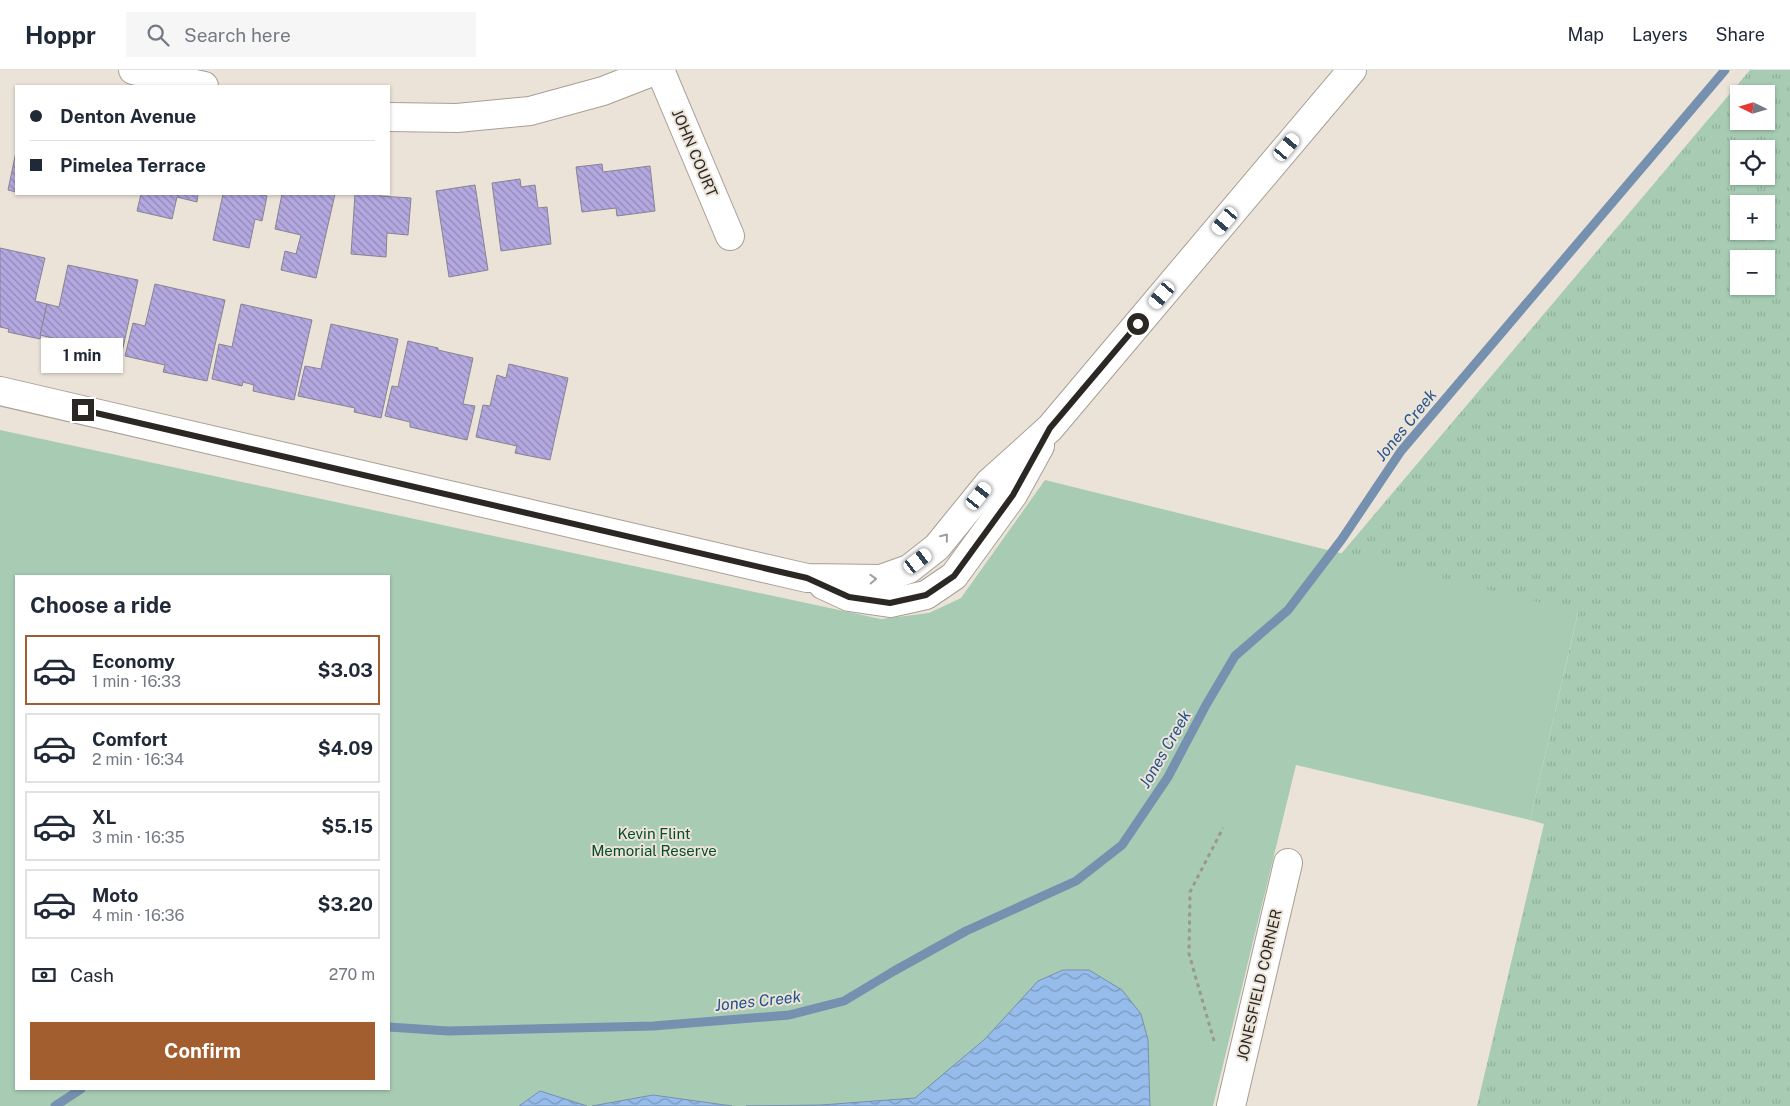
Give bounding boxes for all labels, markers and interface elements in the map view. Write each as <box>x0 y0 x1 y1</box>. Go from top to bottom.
search box <box>126 12 476 57</box>
text: Hoppr <box>25 21 96 49</box>
icon: search <box>144 21 172 49</box>
text: Search here <box>184 24 291 46</box>
text: Map <box>1568 24 1604 45</box>
text: Layers <box>1632 24 1688 45</box>
text: Share <box>1716 24 1765 45</box>
north arrow <box>1730 85 1775 130</box>
map controls <box>1730 85 1775 295</box>
text: Denton Avenue <box>60 105 196 127</box>
street label: JOHN COURT <box>669 107 721 200</box>
car <box>1271 131 1302 163</box>
button: locate <box>1730 140 1775 185</box>
text: Pimelea Terrace <box>60 154 206 176</box>
button: + <box>1730 195 1775 240</box>
car <box>1209 205 1240 237</box>
button: − <box>1730 250 1775 295</box>
car <box>1146 279 1177 311</box>
route start <box>1127 313 1149 335</box>
callout: 1 min <box>42 338 124 372</box>
text: 1 min <box>63 346 101 365</box>
water label: Jones Creek <box>1371 385 1441 465</box>
route end <box>72 399 94 421</box>
car <box>963 480 994 512</box>
one-way arrow <box>940 534 948 543</box>
car <box>901 546 934 576</box>
one-way arrow <box>870 573 878 584</box>
text: Choose a ride <box>30 592 172 618</box>
icon: car <box>32 648 77 693</box>
text: Economy <box>92 650 175 672</box>
text: $3.03 <box>317 659 373 681</box>
text: 1 min · 16:33 <box>92 672 181 691</box>
water label: Jones Creek <box>1135 706 1195 791</box>
icon: car <box>32 726 77 771</box>
text: Comfort <box>92 728 168 750</box>
text: $4.09 <box>318 737 373 759</box>
text: 2 min · 16:34 <box>92 750 184 769</box>
icon: car <box>32 804 77 849</box>
text: XL <box>92 806 117 828</box>
text: $5.15 <box>321 815 373 837</box>
park label: Kevin Flint Memorial Reserve <box>591 825 717 859</box>
text: 3 min · 16:35 <box>92 828 185 847</box>
icon: car <box>32 882 77 927</box>
text: Moto <box>92 884 138 906</box>
text: $3.20 <box>318 893 373 915</box>
text: 4 min · 16:36 <box>92 906 184 925</box>
street label: JONESFIELD CORNER <box>1233 908 1285 1062</box>
icon: cash <box>30 961 58 989</box>
text: Cash <box>70 964 114 986</box>
text: 270 m <box>329 965 375 984</box>
water label: Jones Creek <box>714 987 802 1015</box>
button: Confirm <box>30 1022 375 1080</box>

